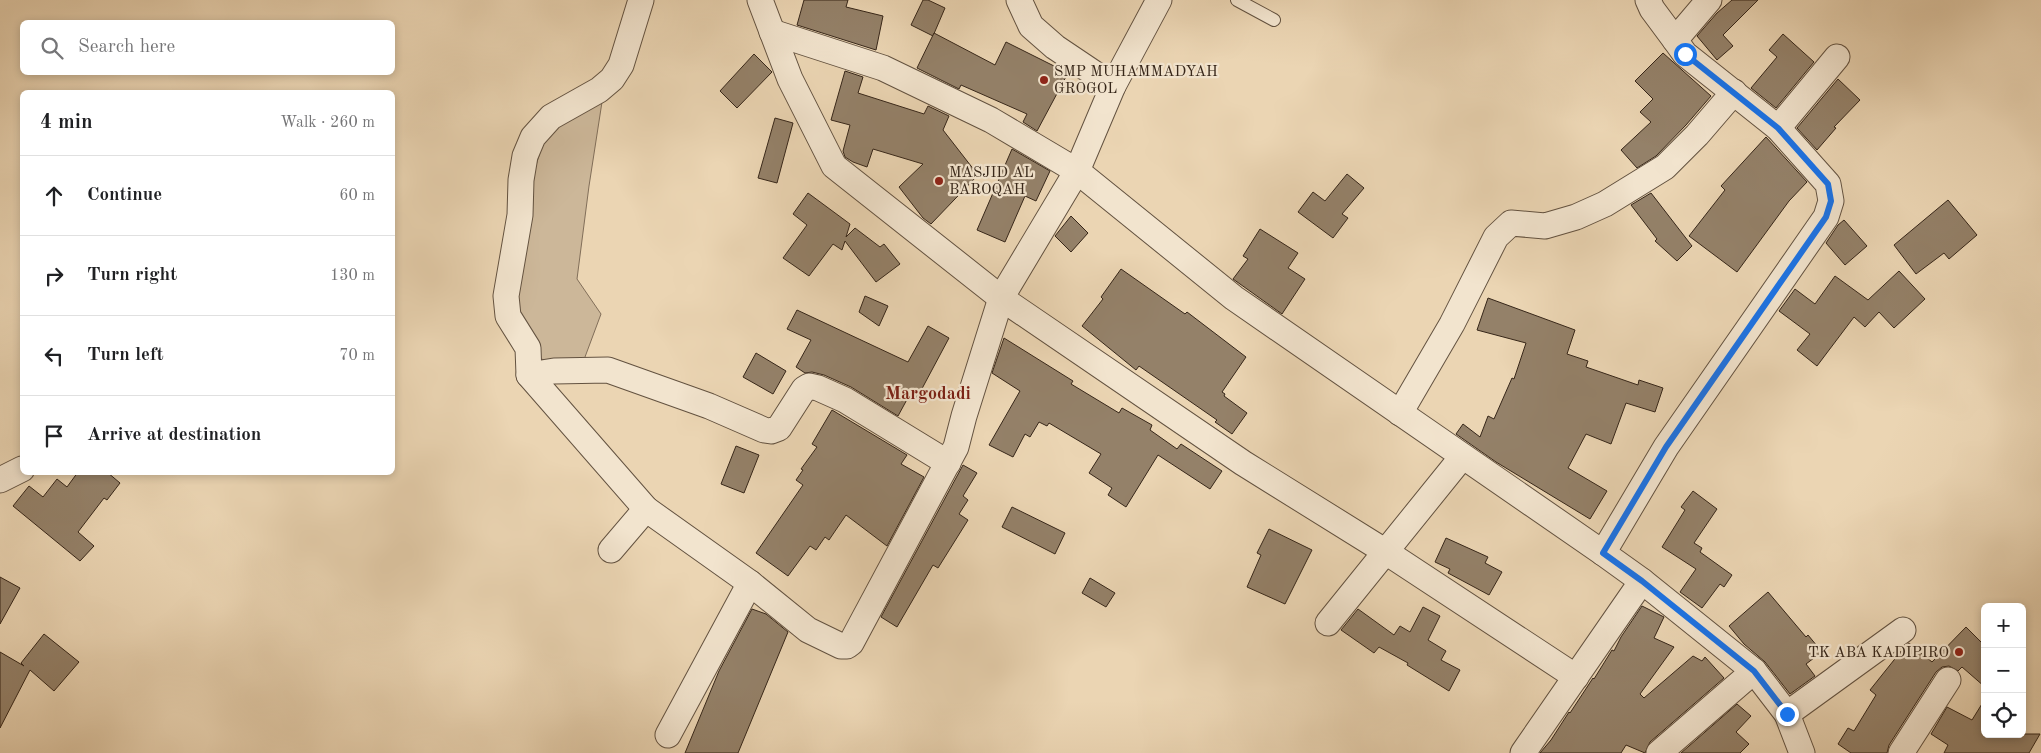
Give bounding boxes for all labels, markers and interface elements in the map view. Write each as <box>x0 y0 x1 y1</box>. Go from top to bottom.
search box <box>20 20 395 75</box>
icon: search <box>38 34 66 62</box>
text: Search here <box>78 38 175 57</box>
route start <box>1674 43 1697 66</box>
place label: SMP MUHAMMADYAH GROGOL <box>1054 65 1218 97</box>
marker: SMP MUHAMMADYAH GROGOL <box>1038 74 1050 86</box>
text: 4 min <box>40 112 93 133</box>
text: Walk · 260 m <box>280 115 375 131</box>
place label: MASJID AL BAROQAH <box>949 166 1034 198</box>
marker: MASJID AL BAROQAH <box>933 175 945 187</box>
icon: ahead <box>40 182 68 210</box>
text: Continue <box>87 186 162 205</box>
text: 60 m <box>339 188 375 204</box>
icon: right <box>40 262 68 290</box>
text: Turn right <box>87 266 177 285</box>
text: 130 m <box>330 268 375 284</box>
icon: left <box>40 342 68 370</box>
text: Turn left <box>87 346 164 365</box>
text: 70 m <box>339 348 375 364</box>
district label: Margodadi <box>885 385 971 403</box>
icon: arrive <box>40 422 68 450</box>
text: Arrive at destination <box>87 426 261 445</box>
map controls <box>1981 603 2026 738</box>
button: + <box>1981 603 2026 648</box>
place label: TK ABA KADIPIRO <box>1808 646 1949 661</box>
marker: TK ABA KADIPIRO <box>1953 646 1965 658</box>
button: − <box>1981 648 2026 693</box>
button: locate <box>1981 693 2026 738</box>
route end <box>1776 703 1799 726</box>

